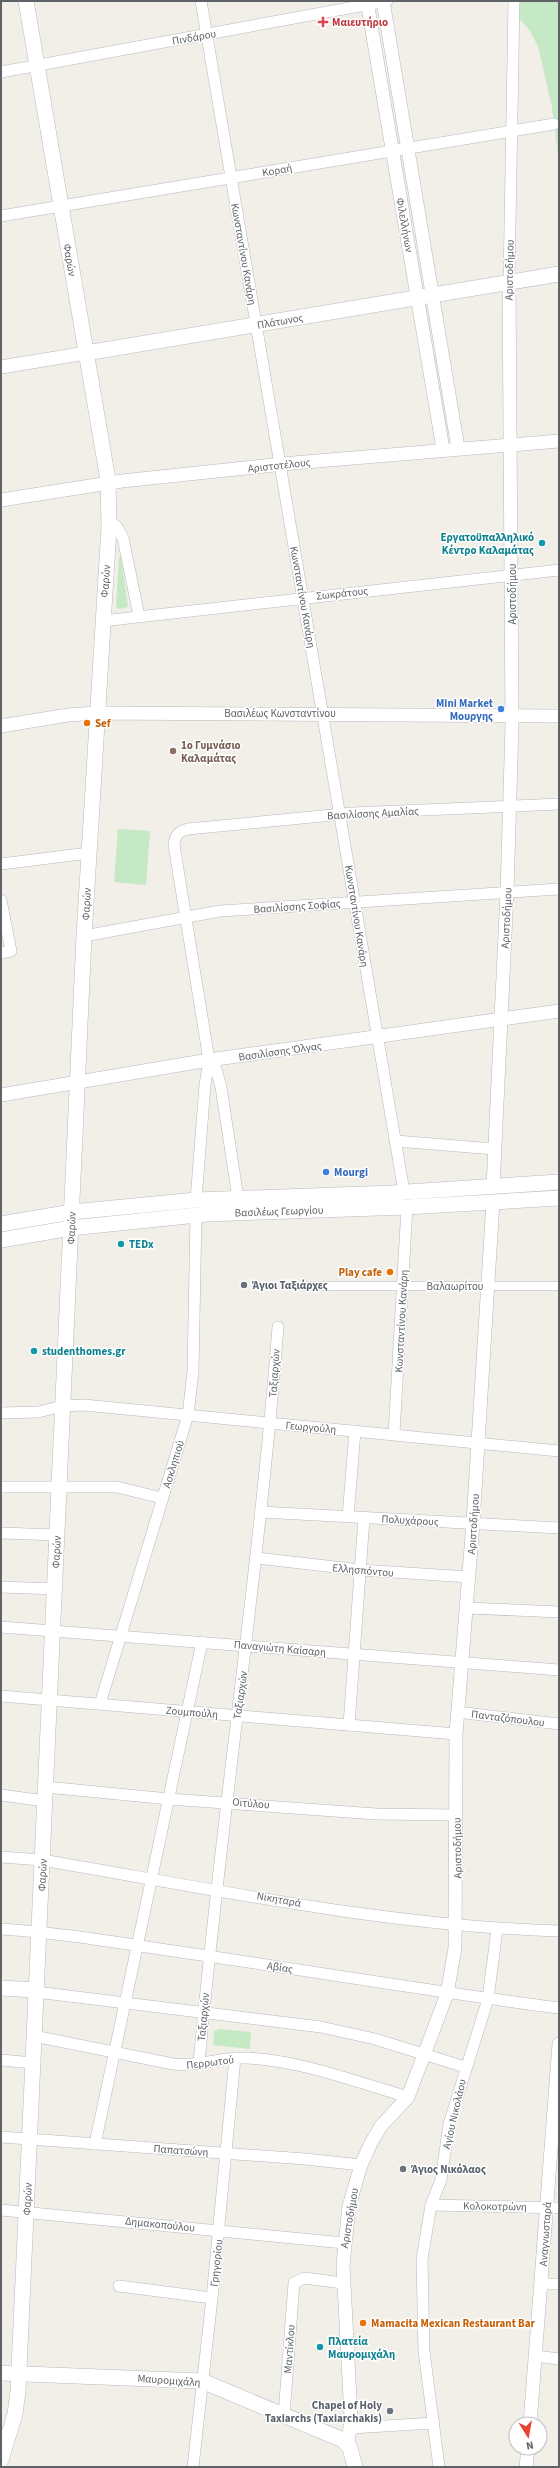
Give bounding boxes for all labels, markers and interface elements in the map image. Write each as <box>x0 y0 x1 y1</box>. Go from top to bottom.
place label: Μαιευτήριο <box>332 15 388 30</box>
marker: Μαιευτήριο <box>317 16 329 28</box>
street label: Πινδάρου <box>171 26 217 49</box>
street label: Κοραή <box>261 160 293 181</box>
street label: Φιλελλήνων <box>392 197 417 254</box>
street label: Κωνσταντίνου Κανάρη <box>227 202 260 306</box>
street label: Αριστοδήμου <box>501 239 518 301</box>
street label: Φαρών <box>59 243 80 278</box>
street label: Πλάτωνος <box>256 310 305 333</box>
street label: Αριστοτέλους <box>247 455 311 476</box>
place label: Εργατοϋπαλληλικό Κέντρο Καλαμάτας <box>441 530 534 558</box>
marker: Εργατοϋπαλληλικό Κέντρο Καλαμάτας <box>537 538 547 548</box>
street label: Κωνσταντίνου Κανάρη <box>286 545 319 649</box>
street label: Φαρών <box>97 564 114 598</box>
street label: Αριστοδήμου <box>505 564 520 624</box>
street label: Σωκράτους <box>315 583 369 604</box>
place label: Mini Market Μουργης <box>436 696 494 724</box>
marker: Mini Market Μουργης <box>496 704 506 714</box>
street label: Βασιλέως Κωνσταντίνου <box>224 706 336 721</box>
place label: Sef <box>95 716 112 731</box>
marker: Sef <box>82 718 92 728</box>
place label: 1ο Γυμνάσιο Καλαμάτας <box>181 738 241 766</box>
marker: 1ο Γυμνάσιο Καλαμάτας <box>168 746 178 756</box>
street label: Βασιλίσσης Αμαλίας <box>327 804 420 823</box>
street label: Κωνσταντίνου Κανάρη <box>341 864 372 968</box>
street label: Φαρών <box>78 887 95 921</box>
street label: Αριστοδήμου <box>497 887 516 949</box>
street label: Βασιλίσσης Σοφίας <box>253 896 341 917</box>
street label: Βασιλίσσης Όλγας <box>238 1038 323 1065</box>
place label: Mourgi <box>334 1165 368 1180</box>
marker: Mourgi <box>321 1167 331 1177</box>
street label: Βασιλέως Γεωργίου <box>234 1202 324 1221</box>
street label: Φαρών <box>63 1211 80 1245</box>
place label: TEDx <box>129 1237 154 1252</box>
marker: TEDx <box>116 1239 126 1249</box>
place label: Play cafe <box>338 1265 382 1280</box>
marker: Play cafe <box>385 1267 395 1277</box>
street label: Κωνσταντίνου Κανάρη <box>391 1269 412 1373</box>
place label: Άγιοι Ταξιάρχες <box>252 1278 328 1293</box>
street label: Βαλαωρίτου <box>427 1279 483 1294</box>
marker: Άγιοι Ταξιάρχες <box>239 1280 249 1290</box>
place label: studenthomes.gr <box>42 1344 126 1359</box>
marker: studenthomes.gr <box>29 1346 39 1356</box>
street label: Ταξιαρχών <box>265 1348 284 1398</box>
street label: Γεωργούλη <box>285 1418 337 1437</box>
street label: Ασκληπιού <box>159 1438 188 1490</box>
street label: Αριστοδήμου <box>464 1493 483 1555</box>
street label: Πολυχάρους <box>381 1512 439 1530</box>
street label: Φαρών <box>48 1535 65 1569</box>
street label: Ελλησπόντου <box>332 1560 394 1581</box>
street label: Παναγιώτη Καίσαρη <box>233 1637 327 1660</box>
street label: Ταξιαρχών <box>230 1670 251 1720</box>
street label: Ζουμπούλη <box>165 1703 219 1722</box>
street label: Πανταζόπουλου <box>470 1707 546 1730</box>
street label: Οιτύλου <box>232 1794 270 1813</box>
street label: Αριστοδήμου <box>449 1817 466 1879</box>
street label: Φαρών <box>34 1858 51 1892</box>
street label: Νικηταρά <box>256 1888 302 1911</box>
street label: Αβίας <box>266 1958 294 1977</box>
street label: Ταξιαρχών <box>194 1992 213 2042</box>
street label: Περρωτού <box>185 2052 235 2073</box>
street label: Αγίου Νικολάου <box>439 2077 470 2151</box>
street label: Παπατσώνη <box>153 2141 209 2160</box>
place label: Άγιος Νικόλαος <box>411 2162 486 2177</box>
marker: Άγιος Νικόλαος <box>398 2164 408 2174</box>
street label: Φαρών <box>19 2182 36 2216</box>
street label: Αριστοδήμου <box>337 2187 362 2249</box>
street label: Κολοκοτρώνη <box>463 2198 527 2215</box>
street label: Αναγνωσταρά <box>536 2201 555 2267</box>
street label: Δημακοπούλου <box>124 2213 196 2236</box>
street label: Γρηγορίου <box>207 2239 226 2287</box>
place label: Mamacita Mexican Restaurant Bar <box>371 2316 536 2331</box>
marker: Mamacita Mexican Restaurant Bar <box>358 2318 368 2328</box>
street label: Μαντίκλου <box>280 2324 299 2374</box>
place label: Πλατεία Μαυρομιχάλη <box>328 2334 395 2362</box>
marker: Πλατεία Μαυρομιχάλη <box>315 2342 325 2352</box>
street label: Μαυρομιχάλη <box>137 2371 201 2390</box>
place label: Chapel of Holy Taxiarchs (Taxiarchakis) <box>265 2398 382 2426</box>
marker: Chapel of Holy Taxiarchs (Taxiarchakis) <box>385 2406 395 2416</box>
north arrow <box>508 2416 548 2456</box>
text: N <box>525 2437 535 2453</box>

